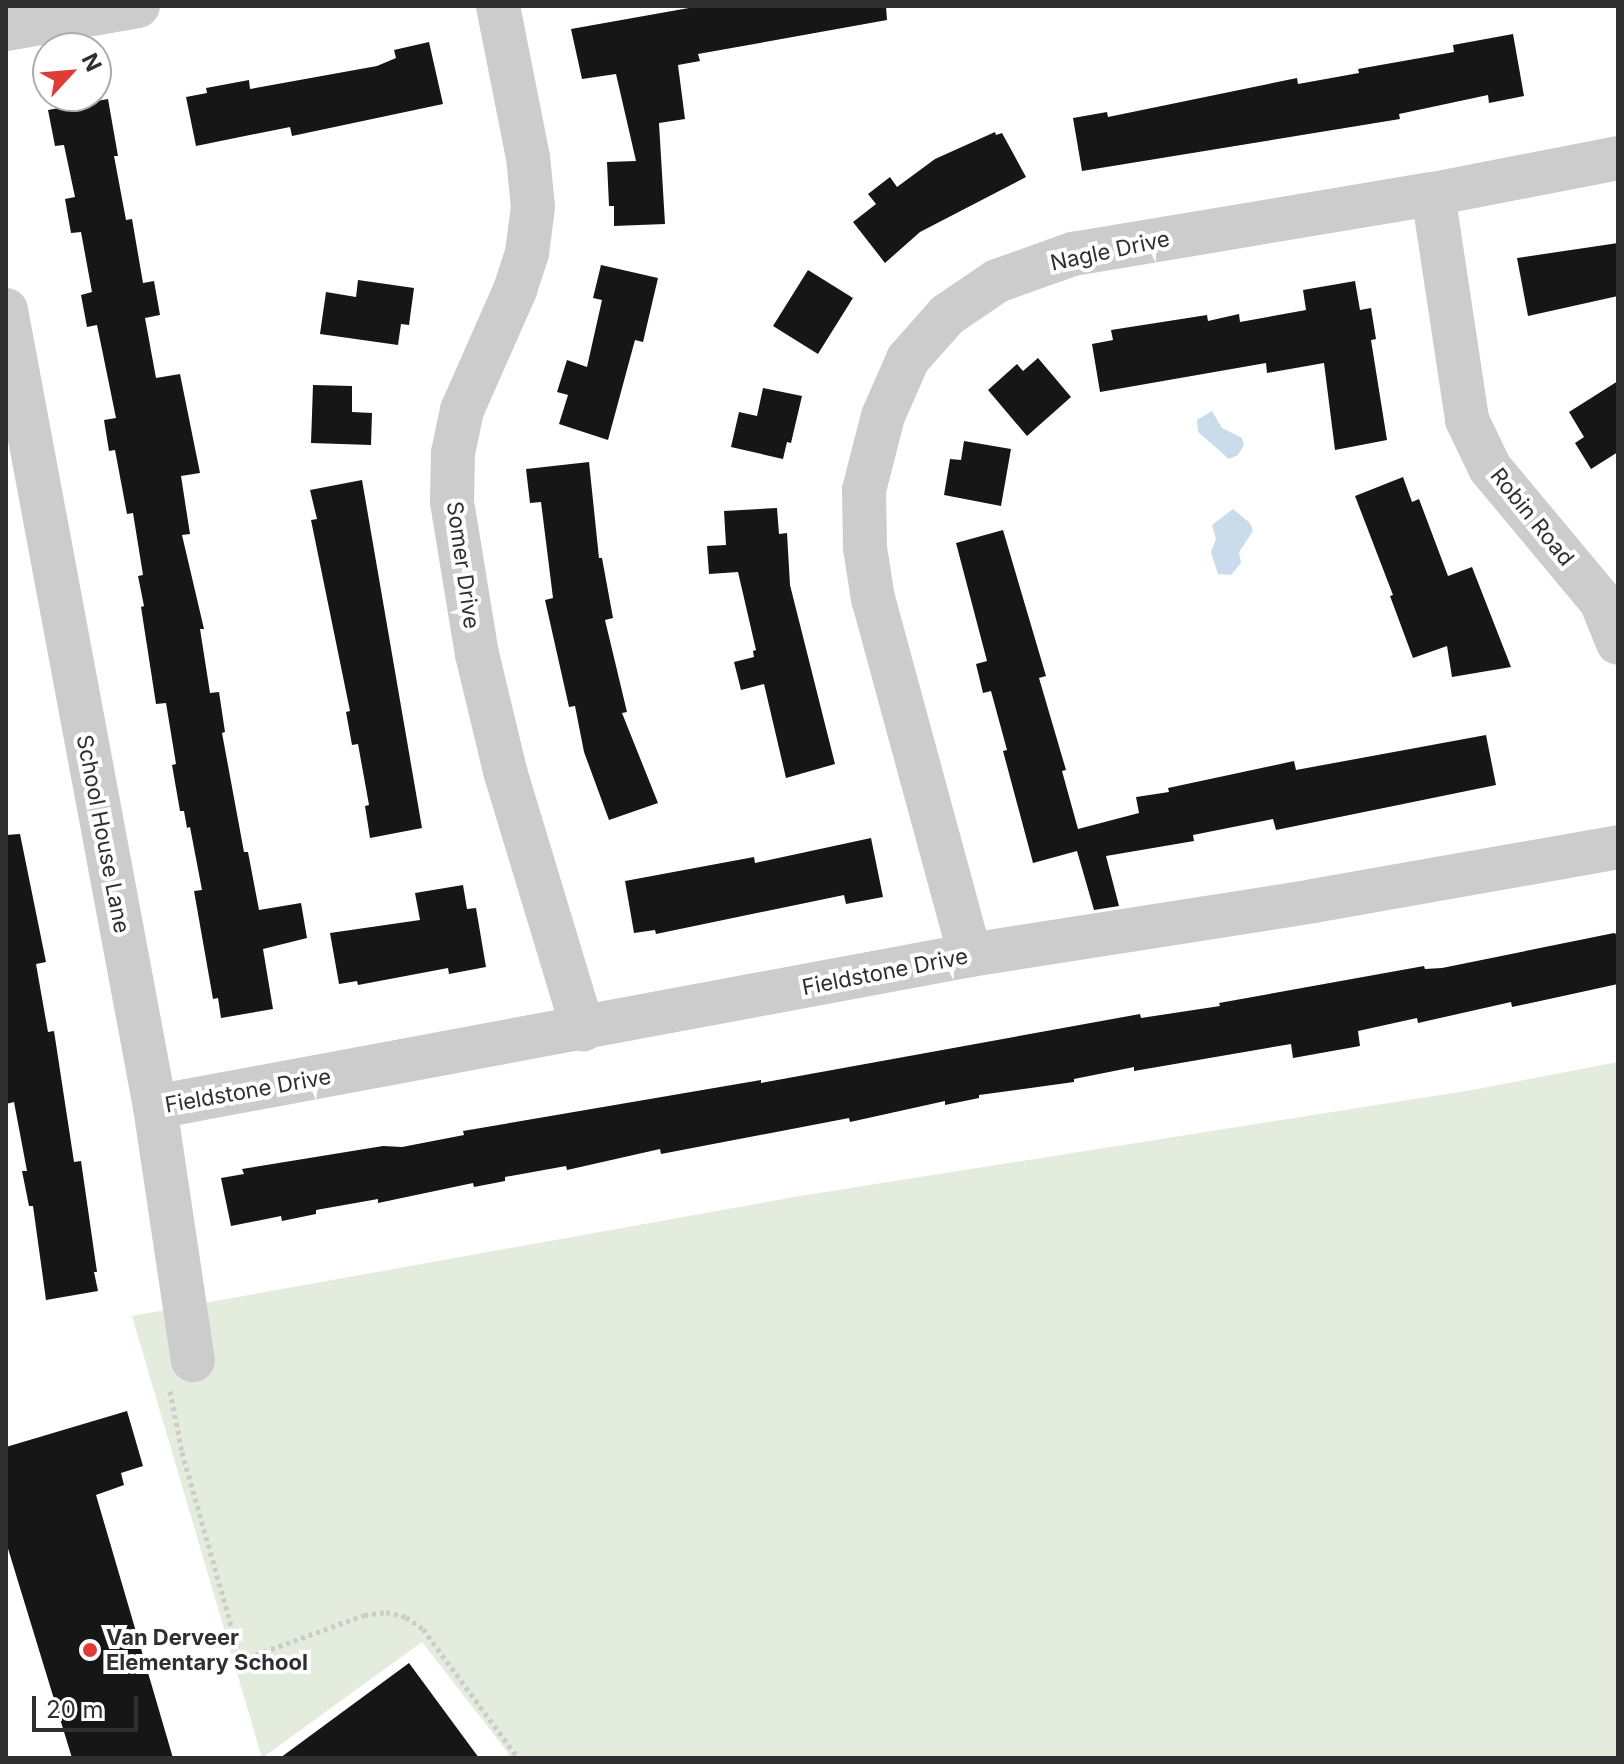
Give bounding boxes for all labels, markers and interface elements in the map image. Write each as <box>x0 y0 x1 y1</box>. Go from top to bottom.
north arrow <box>32 32 112 112</box>
text: N <box>76 49 107 76</box>
street label: Nagle Drive <box>1048 225 1172 277</box>
street label: Robin Road <box>1485 463 1579 571</box>
street label: Somer Drive <box>441 500 485 630</box>
street label: School House Lane <box>71 733 135 935</box>
street label: Fieldstone Drive <box>800 943 970 1001</box>
street label: Fieldstone Drive <box>163 1063 333 1119</box>
place label: Van Derveer Elementary School <box>106 1624 308 1676</box>
marker: Van Derveer Elementary School <box>81 1641 99 1659</box>
scale bar <box>36 1680 142 1730</box>
text: 20 m <box>46 1695 104 1724</box>

